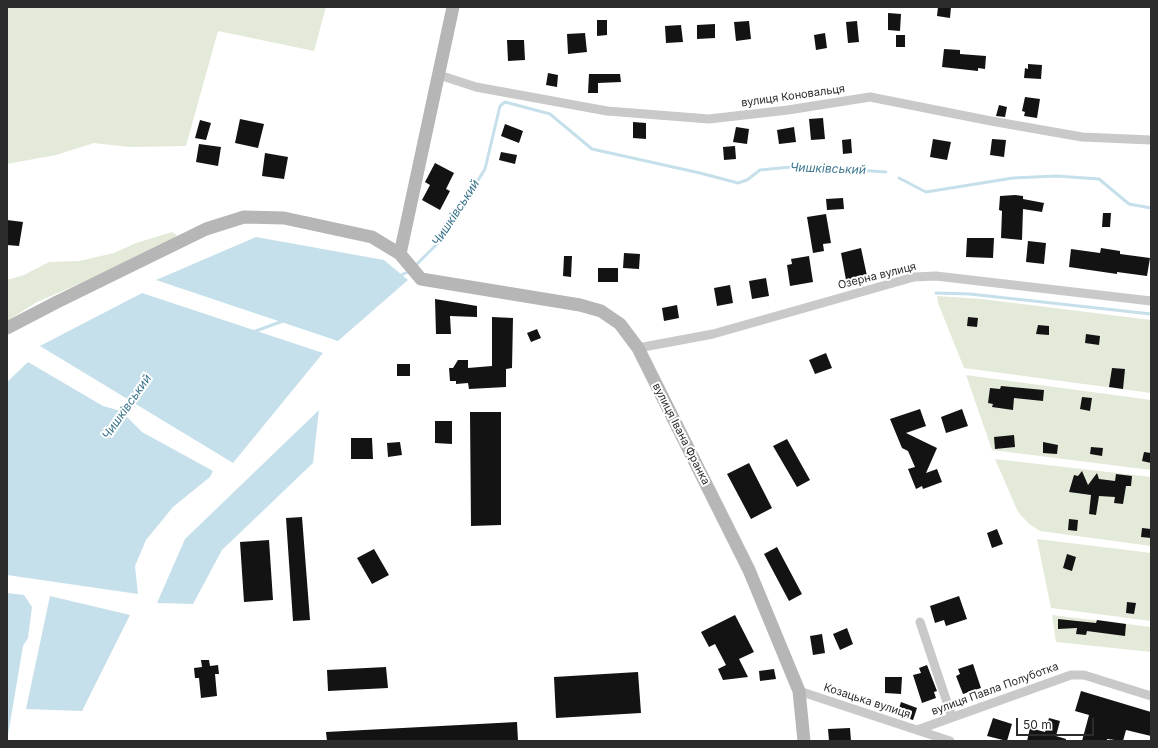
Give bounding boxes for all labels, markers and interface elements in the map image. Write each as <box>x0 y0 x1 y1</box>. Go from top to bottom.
street label: вулиця Коновальця <box>740 82 846 110</box>
water label: Чишківський <box>790 160 866 178</box>
water label: Чишківський <box>429 177 483 249</box>
street label: Озерна вулиця <box>837 260 917 292</box>
water label: Чишківський <box>99 372 155 442</box>
street label: вулиця Івана Франка <box>650 381 712 487</box>
street label: вулиця Павла Полуботка <box>930 660 1060 718</box>
street label: Козацька вулиця <box>822 681 912 721</box>
scale bar <box>1018 710 1096 736</box>
text: 50 m <box>1023 717 1052 732</box>

